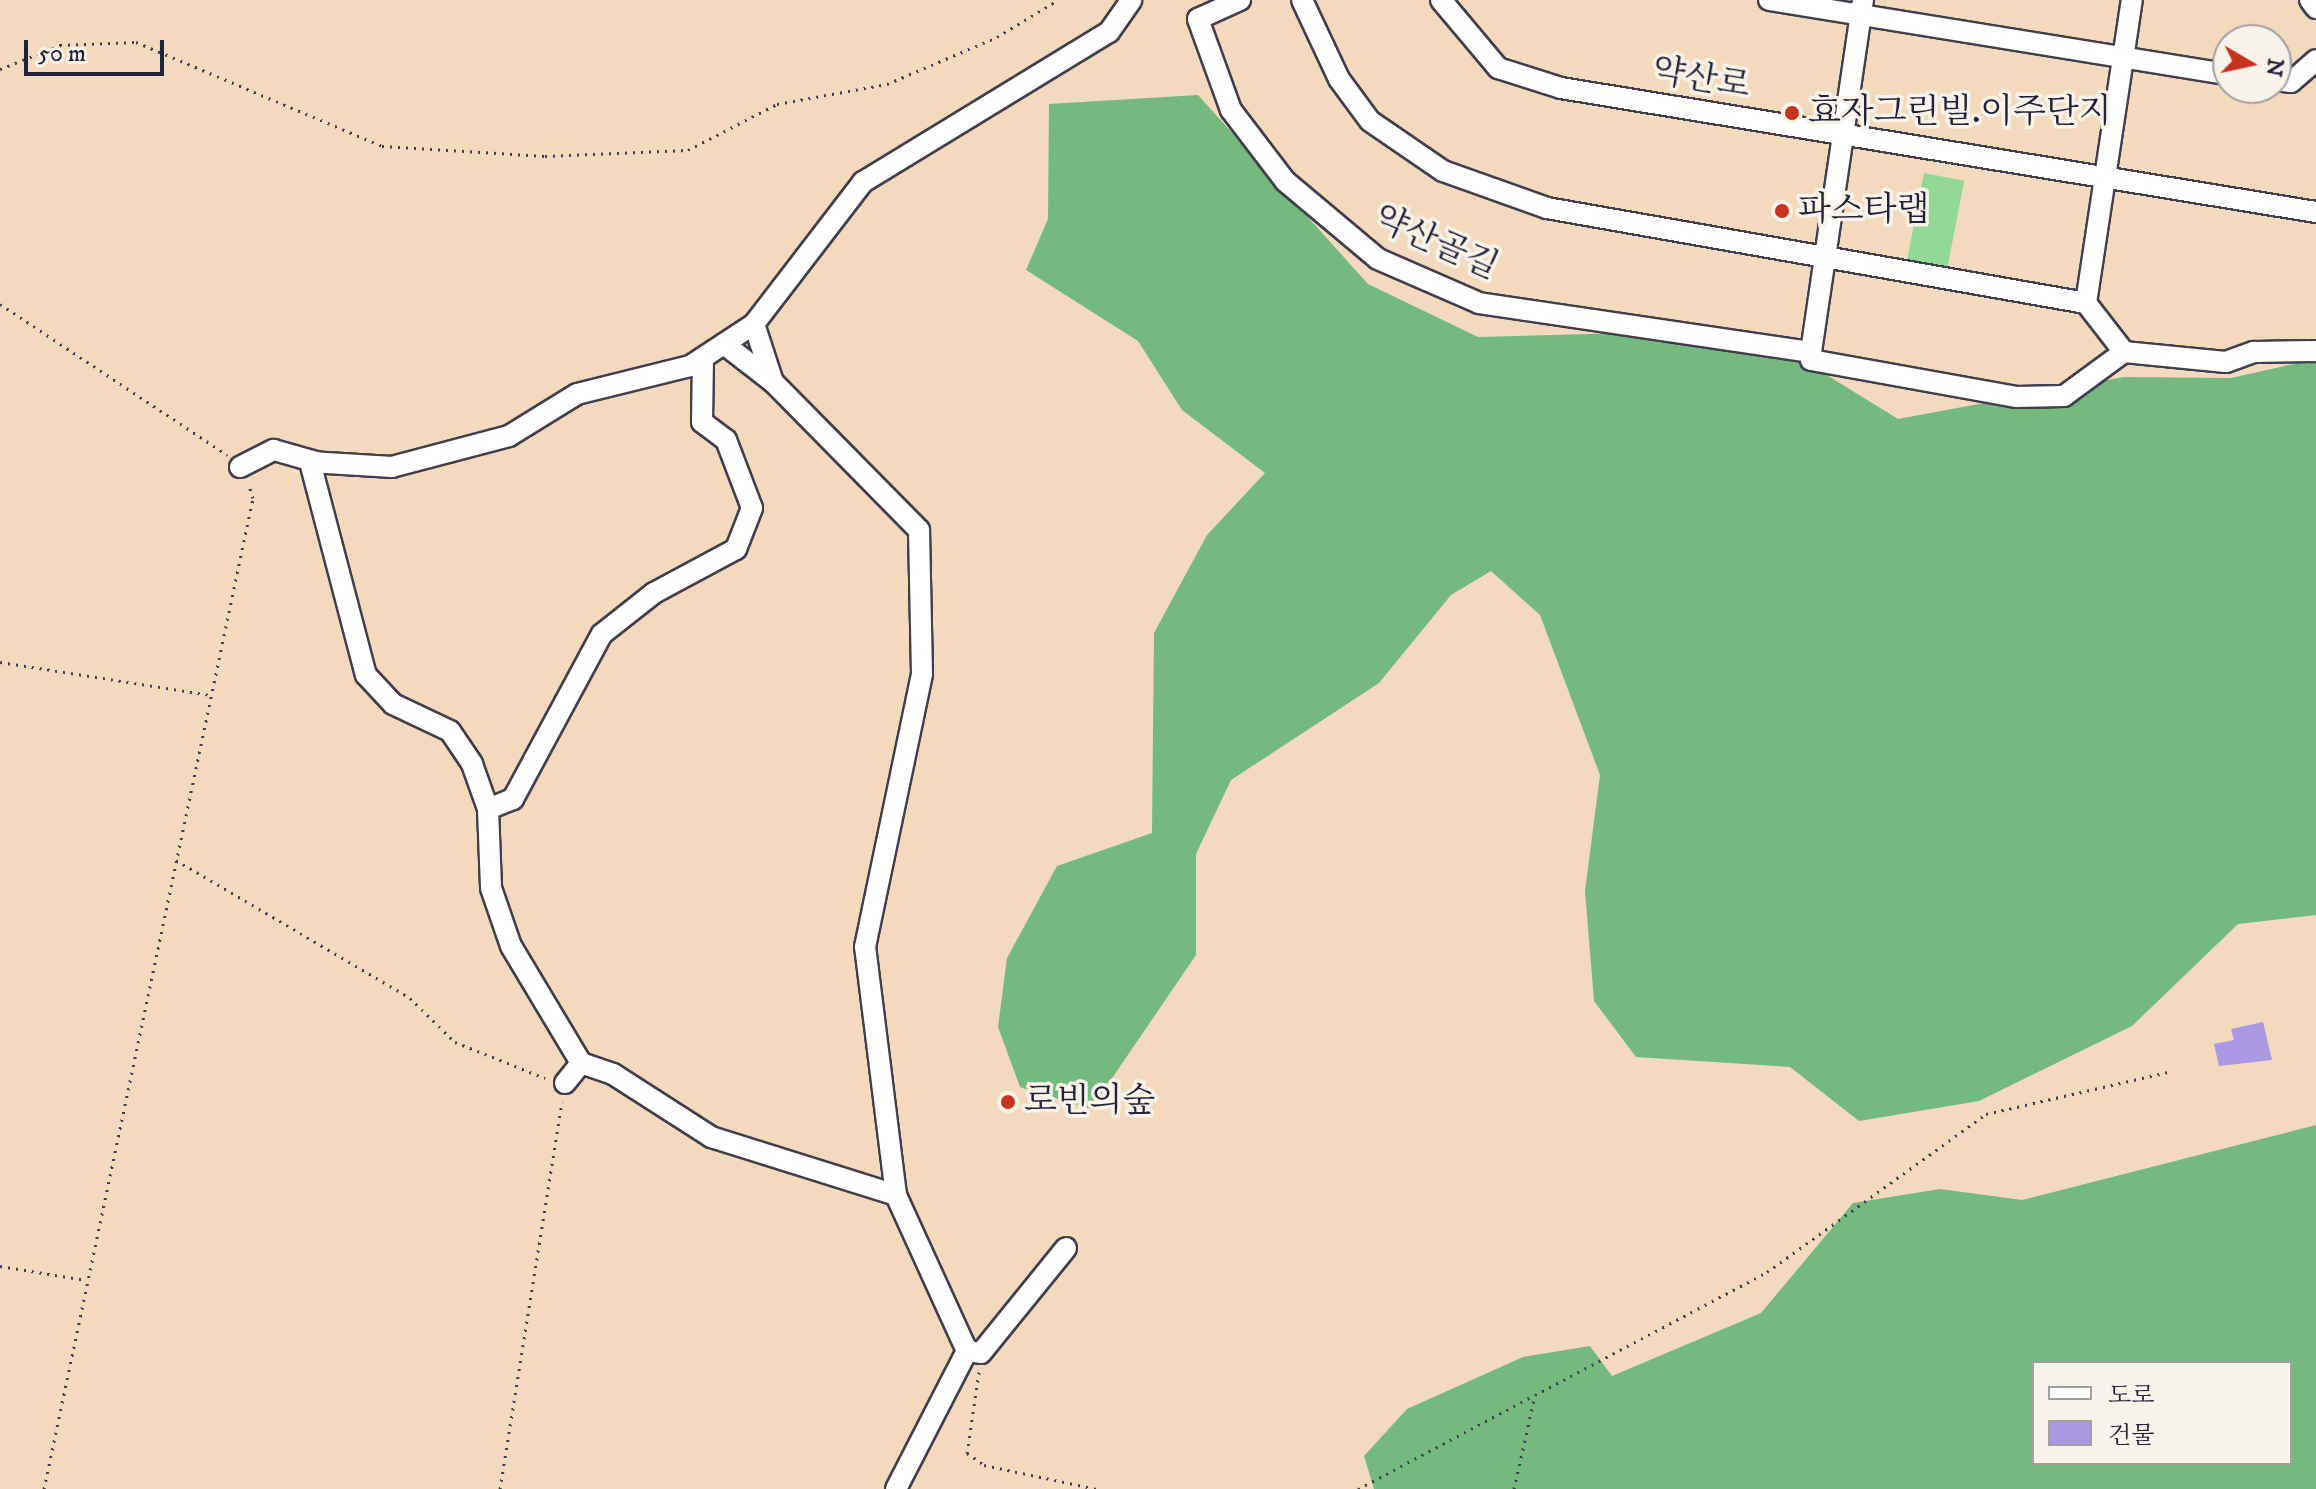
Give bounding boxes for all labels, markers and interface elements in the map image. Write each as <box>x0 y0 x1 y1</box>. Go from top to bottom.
scale bar <box>28 24 168 74</box>
north arrow <box>2212 24 2292 104</box>
text: 50 m <box>38 39 86 69</box>
street label: 약산로 <box>1649 50 1753 108</box>
text: N <box>2259 56 2289 79</box>
place label: 효자그린빌.이주단지 <box>1808 93 2112 133</box>
marker: 효자그린빌.이주단지 <box>1783 104 1801 122</box>
place label: 파스타랩 <box>1798 191 1929 231</box>
street label: 약산골길 <box>1368 198 1504 288</box>
marker: 파스타랩 <box>1773 202 1791 220</box>
place label: 로빈의숲 <box>1024 1082 1155 1122</box>
marker: 로빈의숲 <box>999 1093 1017 1111</box>
legend <box>2032 1361 2292 1465</box>
text: 도로 <box>2108 1381 2154 1411</box>
text: 건물 <box>2108 1421 2154 1451</box>

